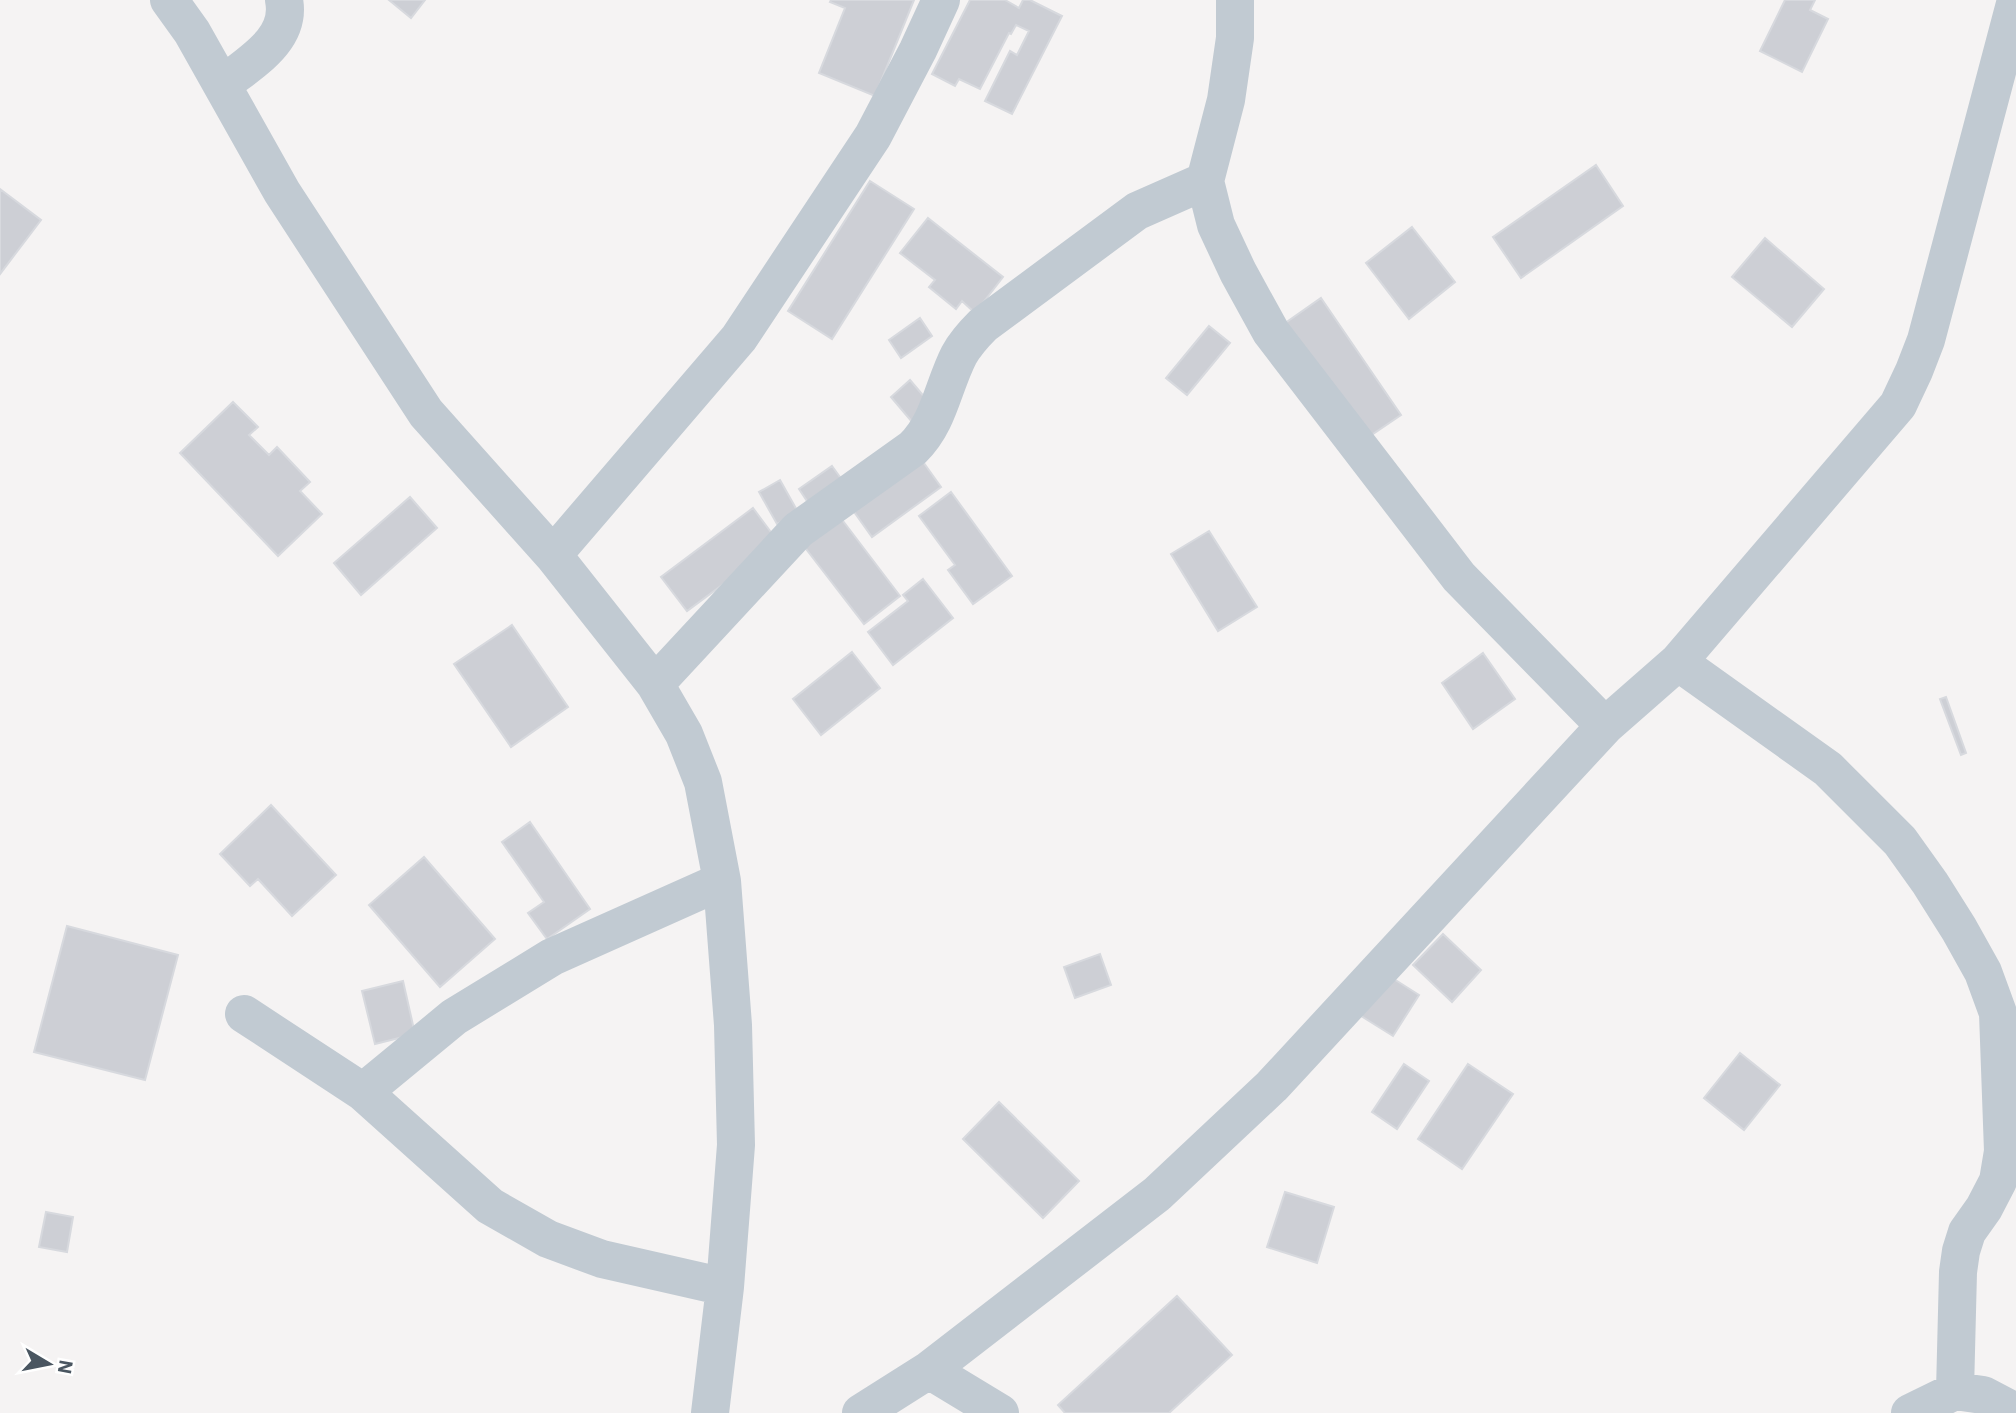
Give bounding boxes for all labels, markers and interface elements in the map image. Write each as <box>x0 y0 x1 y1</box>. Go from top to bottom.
north arrow <box>14 1329 84 1399</box>
text: N <box>53 1358 79 1376</box>

